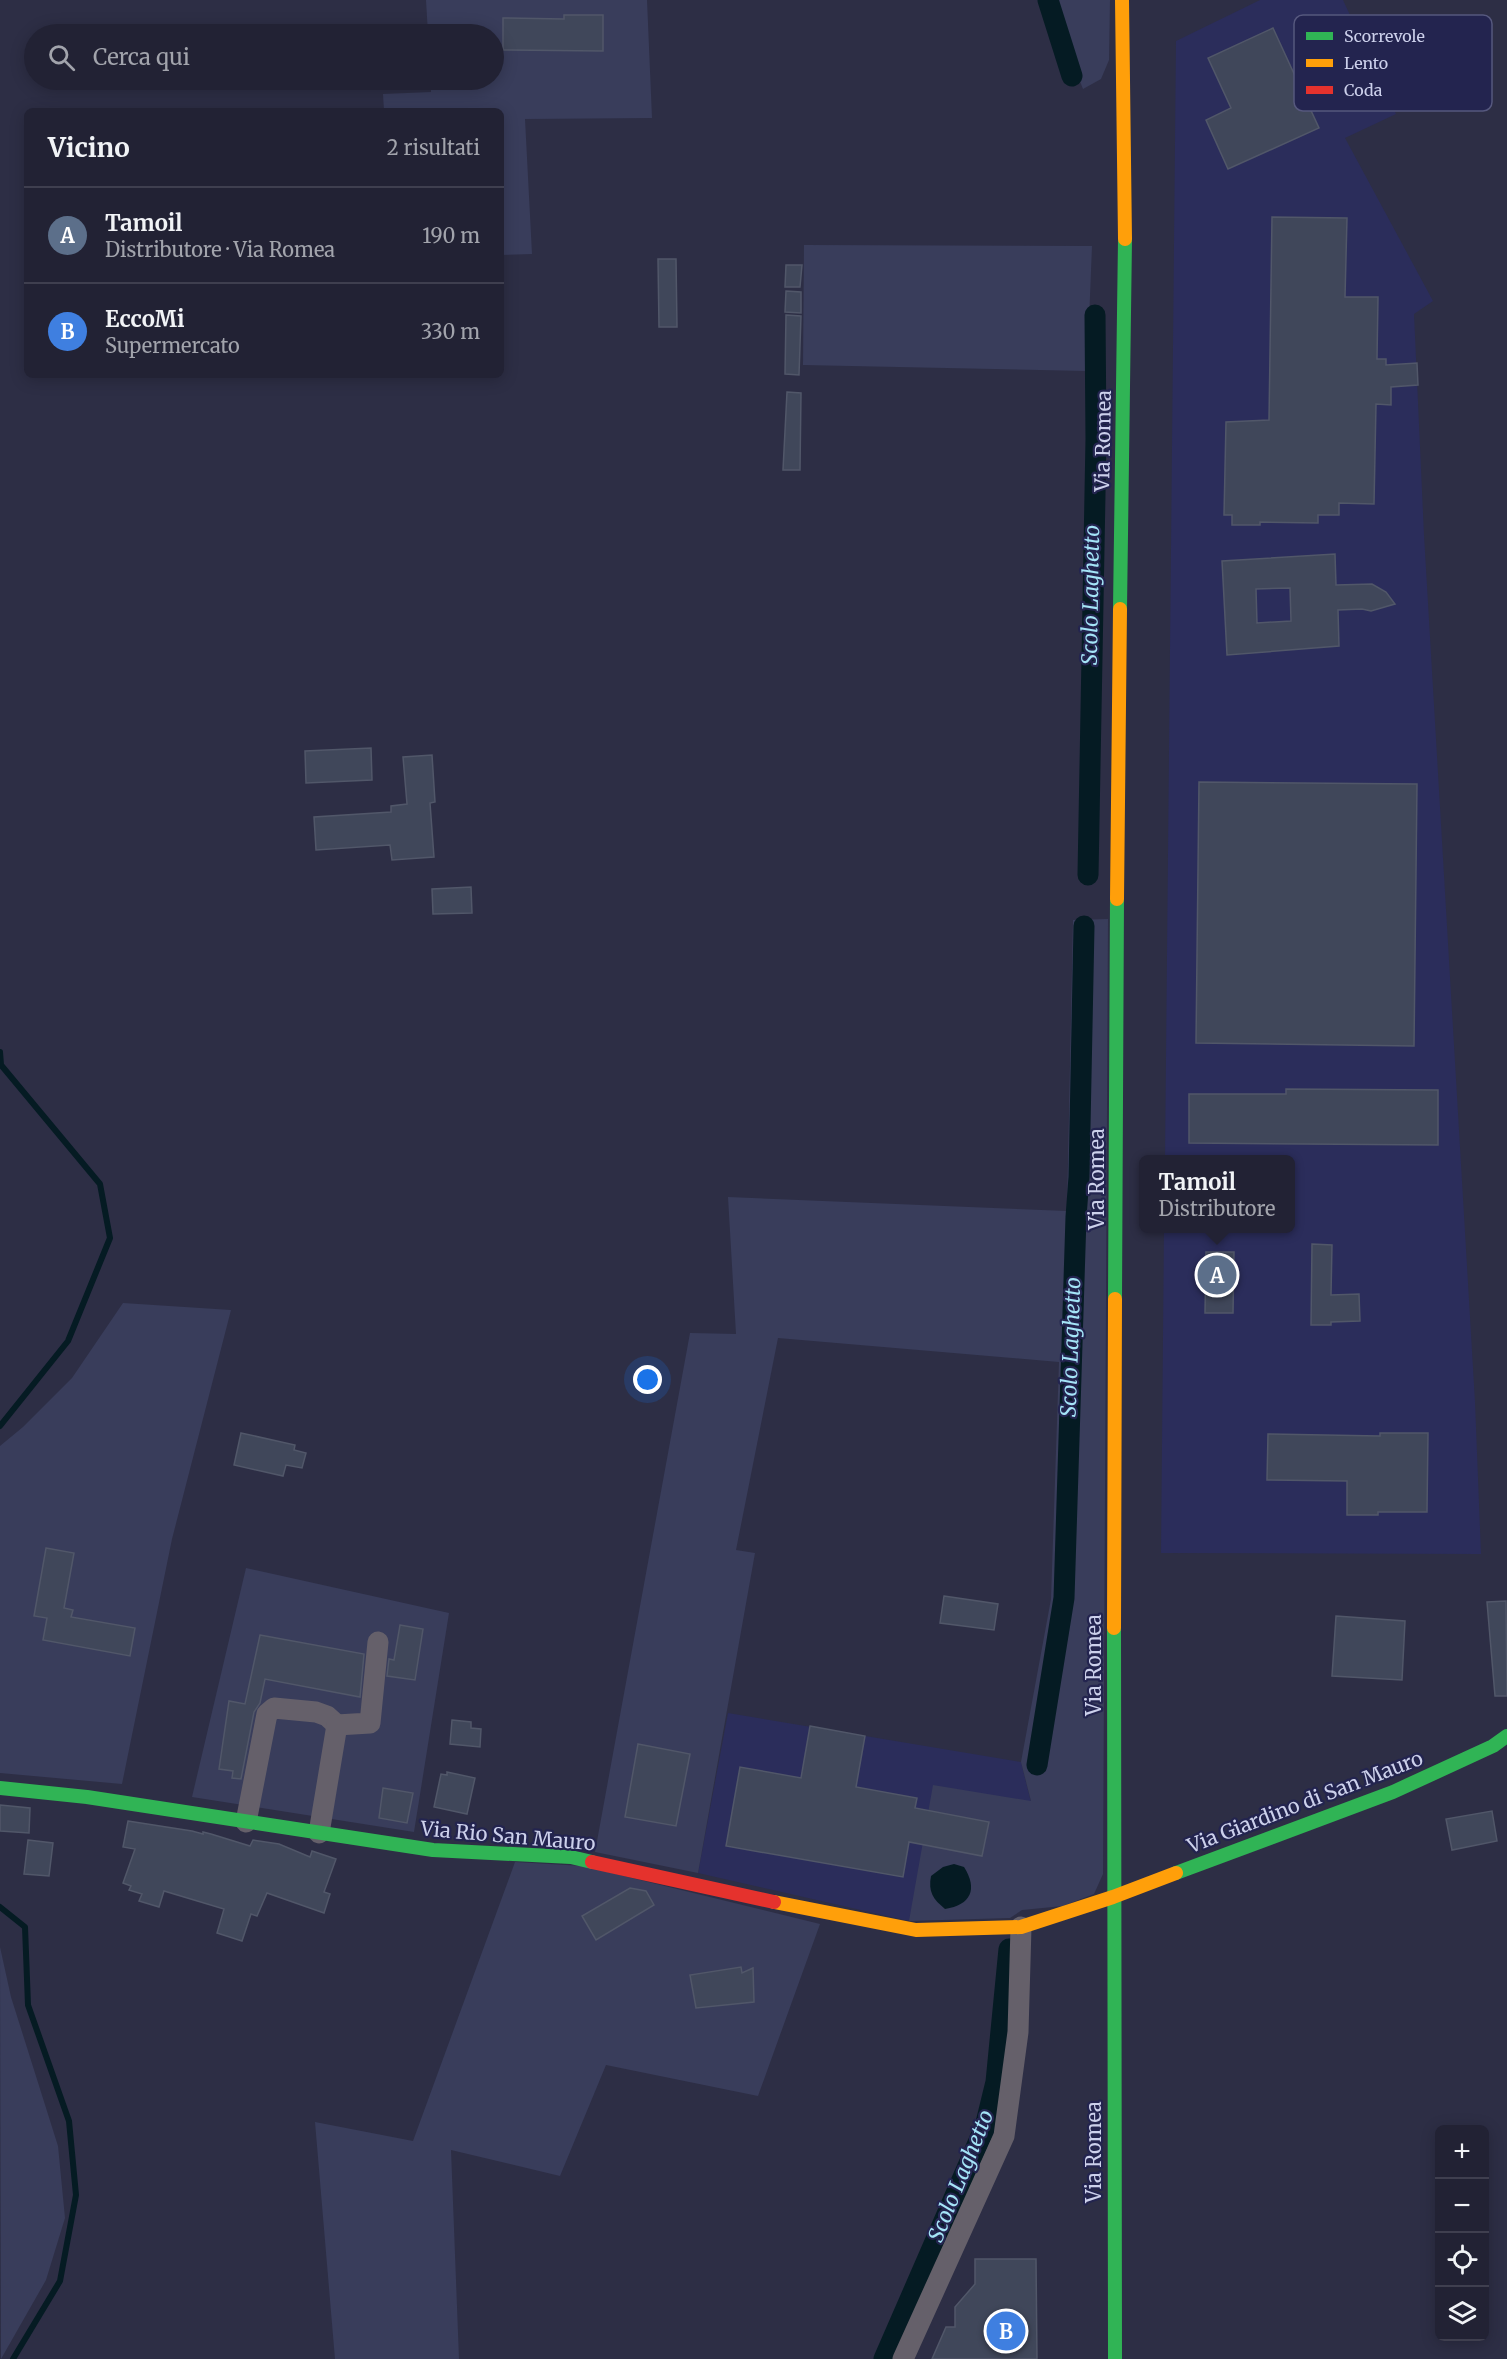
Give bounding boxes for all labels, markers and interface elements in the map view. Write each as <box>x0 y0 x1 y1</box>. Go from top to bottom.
legend <box>1294 15 1492 111</box>
search box <box>24 24 504 90</box>
text: Scorrevole <box>1344 26 1425 46</box>
icon: search <box>45 41 78 74</box>
text: Cerca qui <box>93 43 190 71</box>
text: Lento <box>1344 53 1388 73</box>
text: Coda <box>1344 80 1383 100</box>
text: Vicino <box>48 131 130 164</box>
text: 2 risultati <box>387 135 480 160</box>
text: Tamoil <box>105 209 182 237</box>
text: A <box>60 223 75 248</box>
text: 190 m <box>422 223 480 248</box>
text: Distributore · Via Romea <box>105 237 335 262</box>
text: EccoMi <box>105 305 184 333</box>
text: B <box>61 319 74 344</box>
text: 330 m <box>421 319 480 344</box>
text: Supermercato <box>105 333 240 358</box>
street label: Via Romea <box>1089 390 1116 493</box>
water label: Scolo Laghetto <box>1076 525 1105 665</box>
street label: Via Romea <box>1084 1128 1109 1231</box>
popup <box>1139 1155 1295 1233</box>
text: Tamoil <box>1159 1168 1236 1196</box>
text: Distributore <box>1159 1196 1275 1221</box>
pin: A <box>1198 1252 1236 1298</box>
water label: Scolo Laghetto <box>1055 1276 1086 1417</box>
your location <box>633 1365 662 1394</box>
street label: Via Romea <box>1081 1614 1106 1717</box>
street label: Via Giardino di San Mauro <box>1183 1745 1426 1858</box>
street label: Via Rio San Mauro <box>419 1815 597 1856</box>
street label: Via Romea <box>1081 2101 1106 2204</box>
water label: Scolo Laghetto <box>922 2106 999 2246</box>
map controls <box>1435 2125 1489 2341</box>
button: + <box>1435 2125 1489 2179</box>
button: − <box>1435 2179 1489 2233</box>
button: locate <box>1435 2233 1489 2287</box>
button: layers <box>1435 2287 1489 2341</box>
pin: B <box>986 2308 1026 2354</box>

